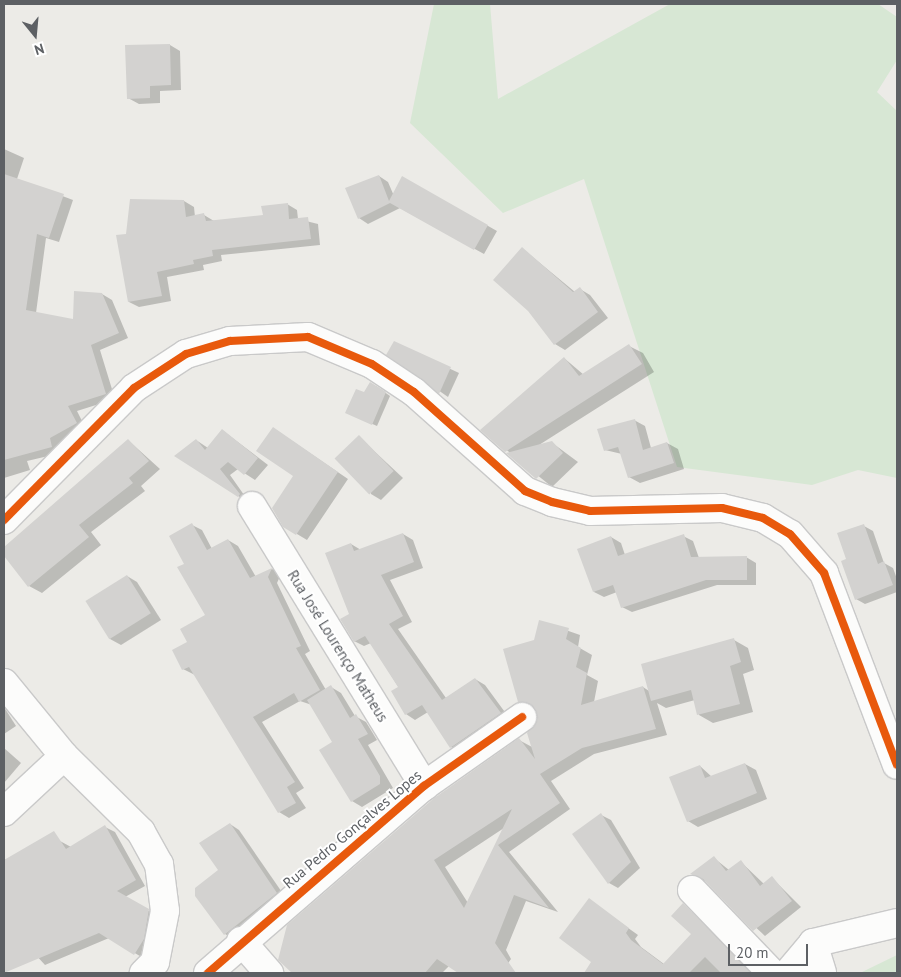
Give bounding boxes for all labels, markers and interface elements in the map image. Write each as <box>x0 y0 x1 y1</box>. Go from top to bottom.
north arrow <box>10 10 60 60</box>
text: N <box>32 39 46 59</box>
street label: Rua José Lourenço Matheus <box>284 567 392 725</box>
street label: Rua Pedro Gonçalves Lopes <box>279 766 425 892</box>
scale bar <box>731 934 811 966</box>
text: 20 m <box>736 943 769 962</box>

